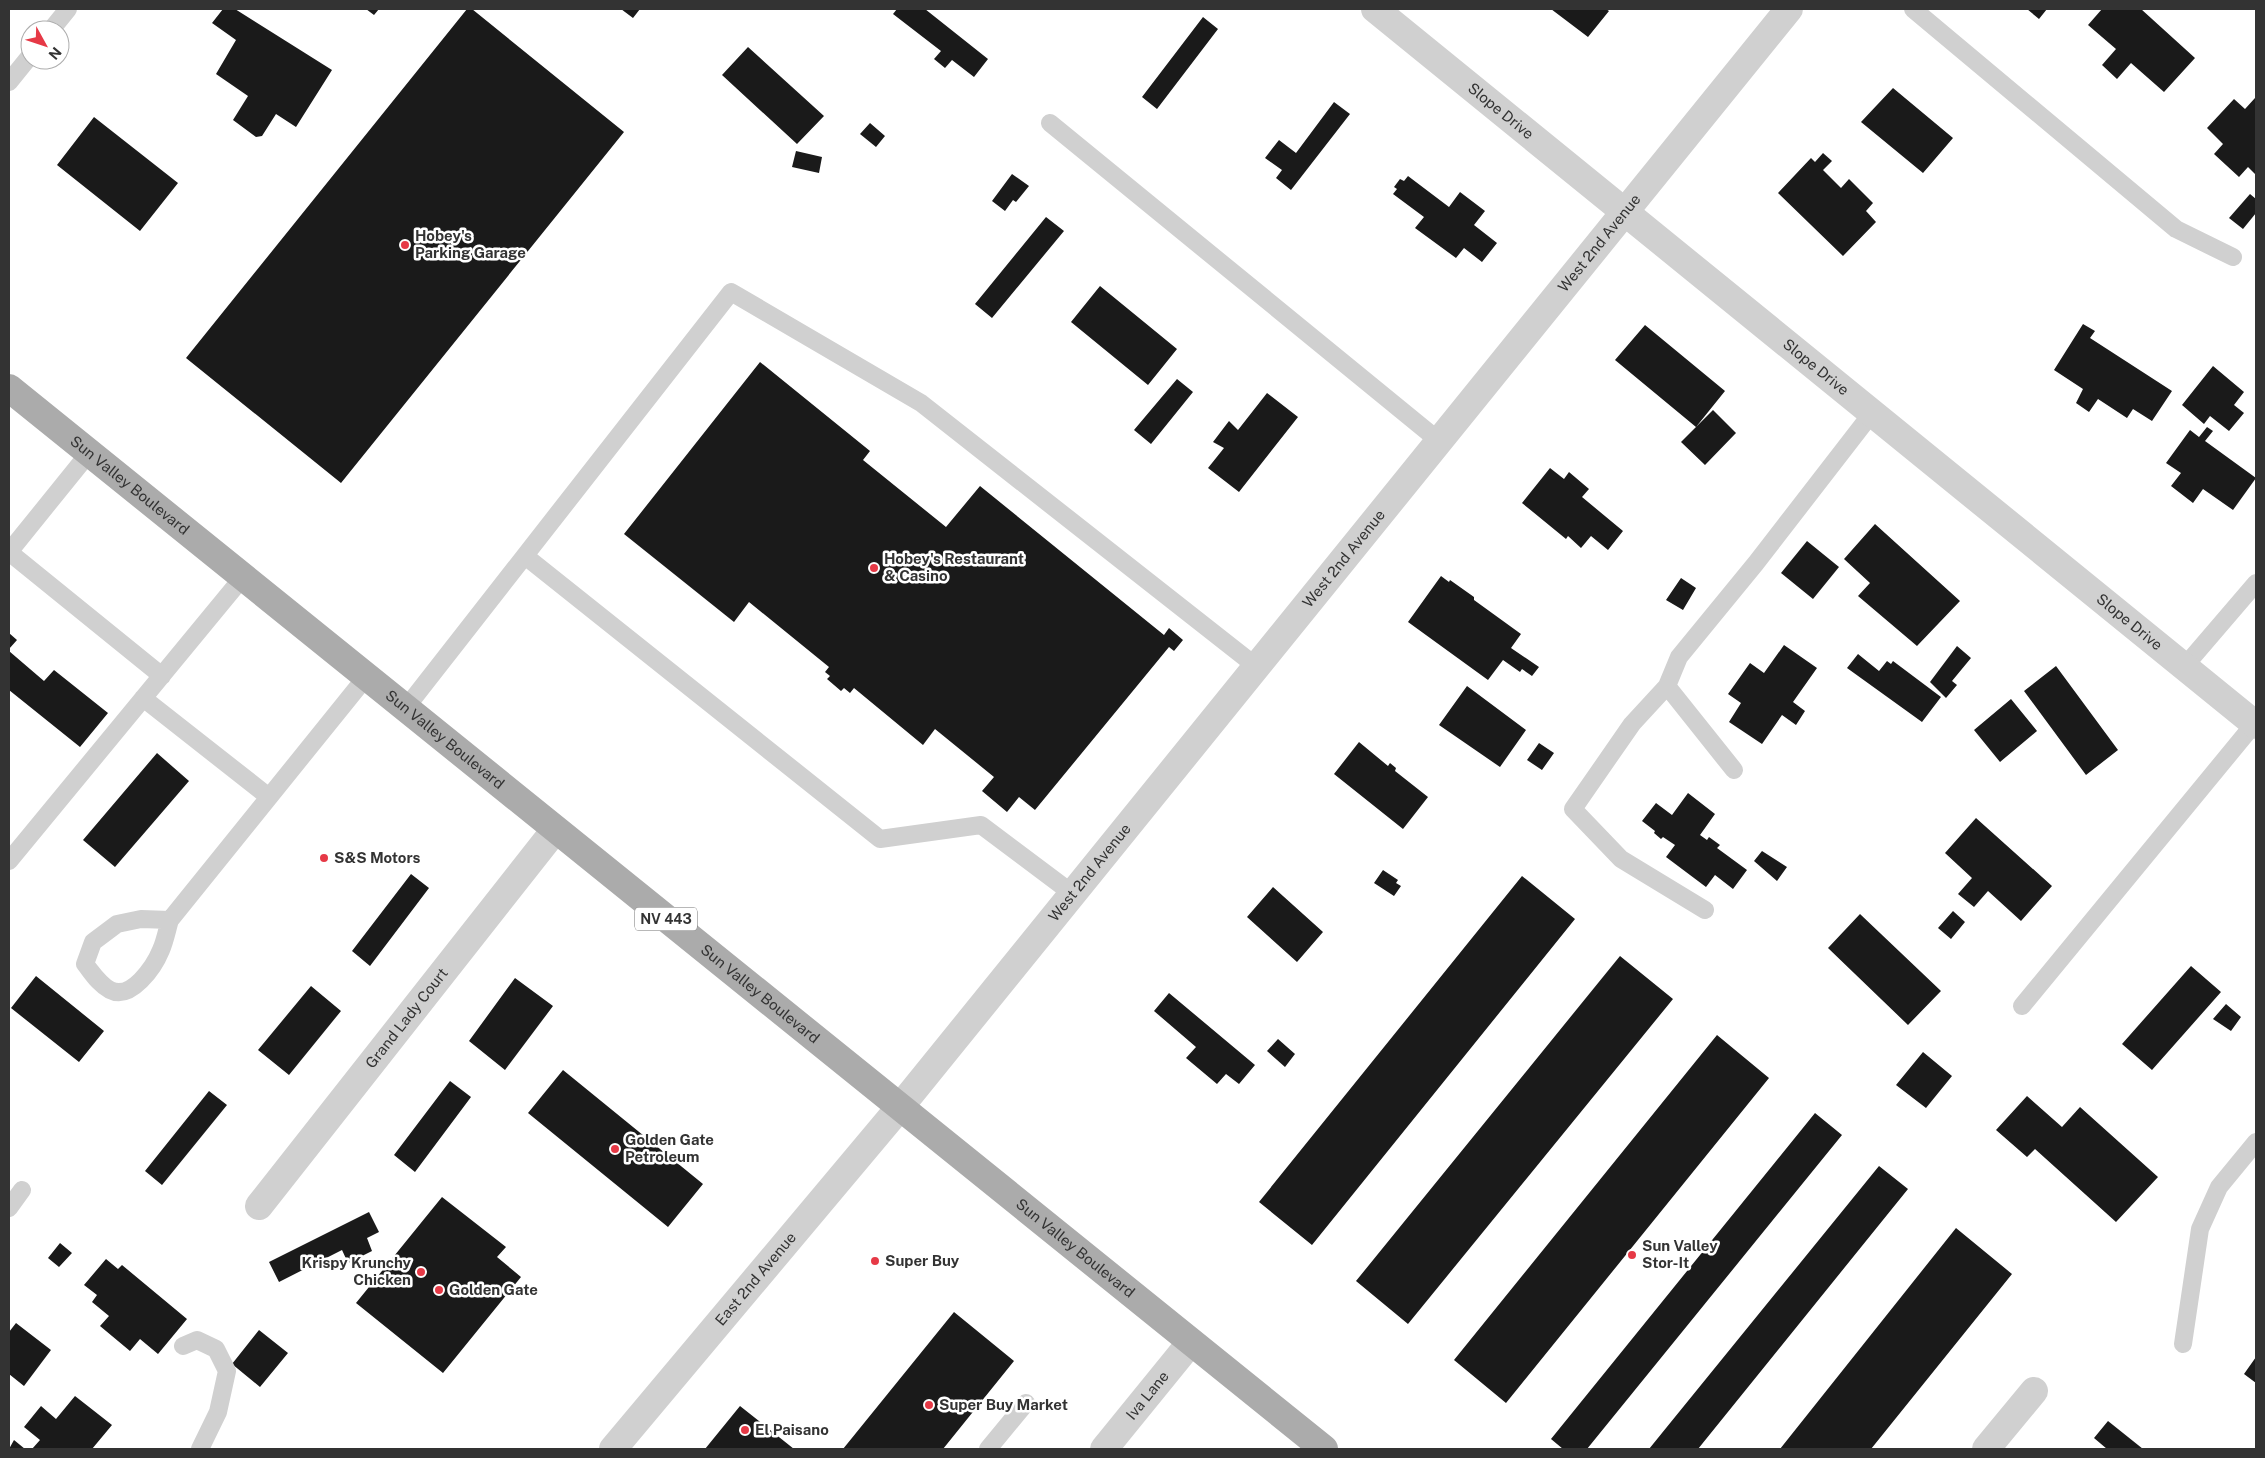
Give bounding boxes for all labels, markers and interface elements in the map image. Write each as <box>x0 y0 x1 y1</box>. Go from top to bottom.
north arrow <box>20 20 70 70</box>
text: N <box>45 44 65 63</box>
street label: Slope Drive <box>1465 79 1537 142</box>
street label: West 2nd Avenue <box>1554 191 1644 295</box>
place label: Hobey's Parking Garage <box>415 227 526 261</box>
marker: Hobey's Parking Garage <box>399 239 411 251</box>
street label: Slope Drive <box>1780 335 1852 399</box>
street label: Sun Valley Boulevard <box>67 432 193 538</box>
street label: West 2nd Avenue <box>1299 506 1388 611</box>
place label: Hobey's Restaurant & Casino <box>884 550 1024 584</box>
marker: Hobey's Restaurant & Casino <box>868 562 880 574</box>
street label: Slope Drive <box>2093 590 2166 653</box>
street label: Sun Valley Boulevard <box>382 686 508 792</box>
street label: West 2nd Avenue <box>1045 820 1134 925</box>
place label: S&S Motors <box>334 849 421 866</box>
marker: S&S Motors <box>318 852 330 864</box>
road number: NV 443 <box>635 908 697 931</box>
street label: Sun Valley Boulevard <box>698 941 823 1046</box>
street label: Grand Lady Court <box>362 964 451 1071</box>
place label: Golden Gate Petroleum <box>625 1131 714 1165</box>
marker: Golden Gate Petroleum <box>609 1143 621 1155</box>
street label: Sun Valley Boulevard <box>1013 1195 1138 1301</box>
street label: East 2nd Avenue <box>711 1229 799 1329</box>
place label: Sun Valley Stor-It <box>1642 1237 1718 1271</box>
marker: Sun Valley Stor-It <box>1626 1249 1638 1261</box>
place label: Super Buy <box>885 1252 960 1269</box>
place label: Krispy Krunchy Chicken <box>302 1254 412 1288</box>
marker: Super Buy <box>869 1255 881 1267</box>
marker: Krispy Krunchy Chicken <box>415 1266 427 1278</box>
place label: Golden Gate <box>449 1281 538 1298</box>
marker: Golden Gate <box>433 1284 445 1296</box>
street label: Iva Lane <box>1122 1367 1172 1423</box>
place label: Super Buy Market <box>939 1396 1068 1413</box>
marker: Super Buy Market <box>923 1399 935 1411</box>
place label: El Paisano <box>755 1421 829 1438</box>
marker: El Paisano <box>739 1424 751 1436</box>

